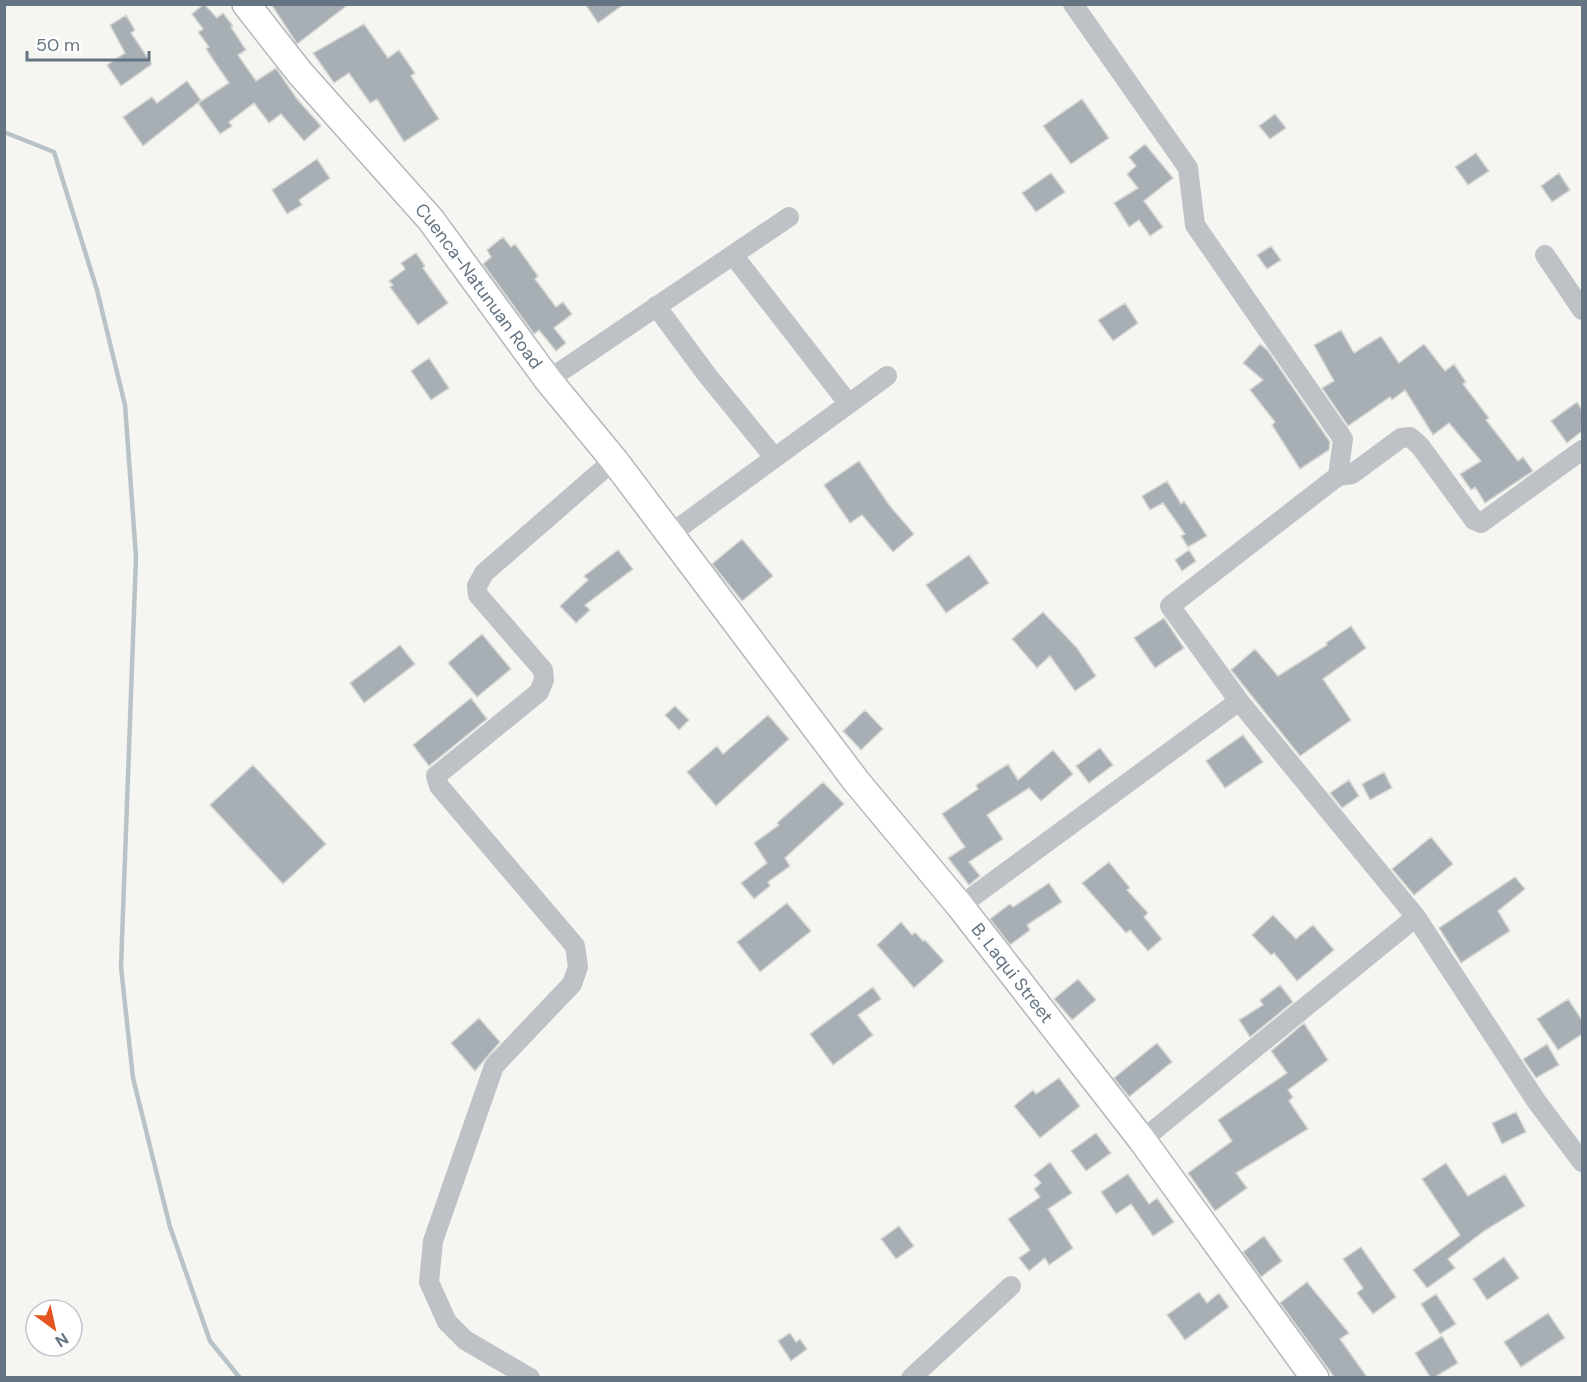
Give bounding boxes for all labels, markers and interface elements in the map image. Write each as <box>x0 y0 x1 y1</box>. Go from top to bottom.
scale bar <box>27 24 148 62</box>
text: 50 m <box>36 33 80 57</box>
street label: Cuenca-Natunuan Road <box>410 198 548 374</box>
street label: B. Laqui Street <box>966 918 1059 1028</box>
north arrow <box>24 1298 84 1358</box>
text: N <box>51 1328 73 1352</box>

